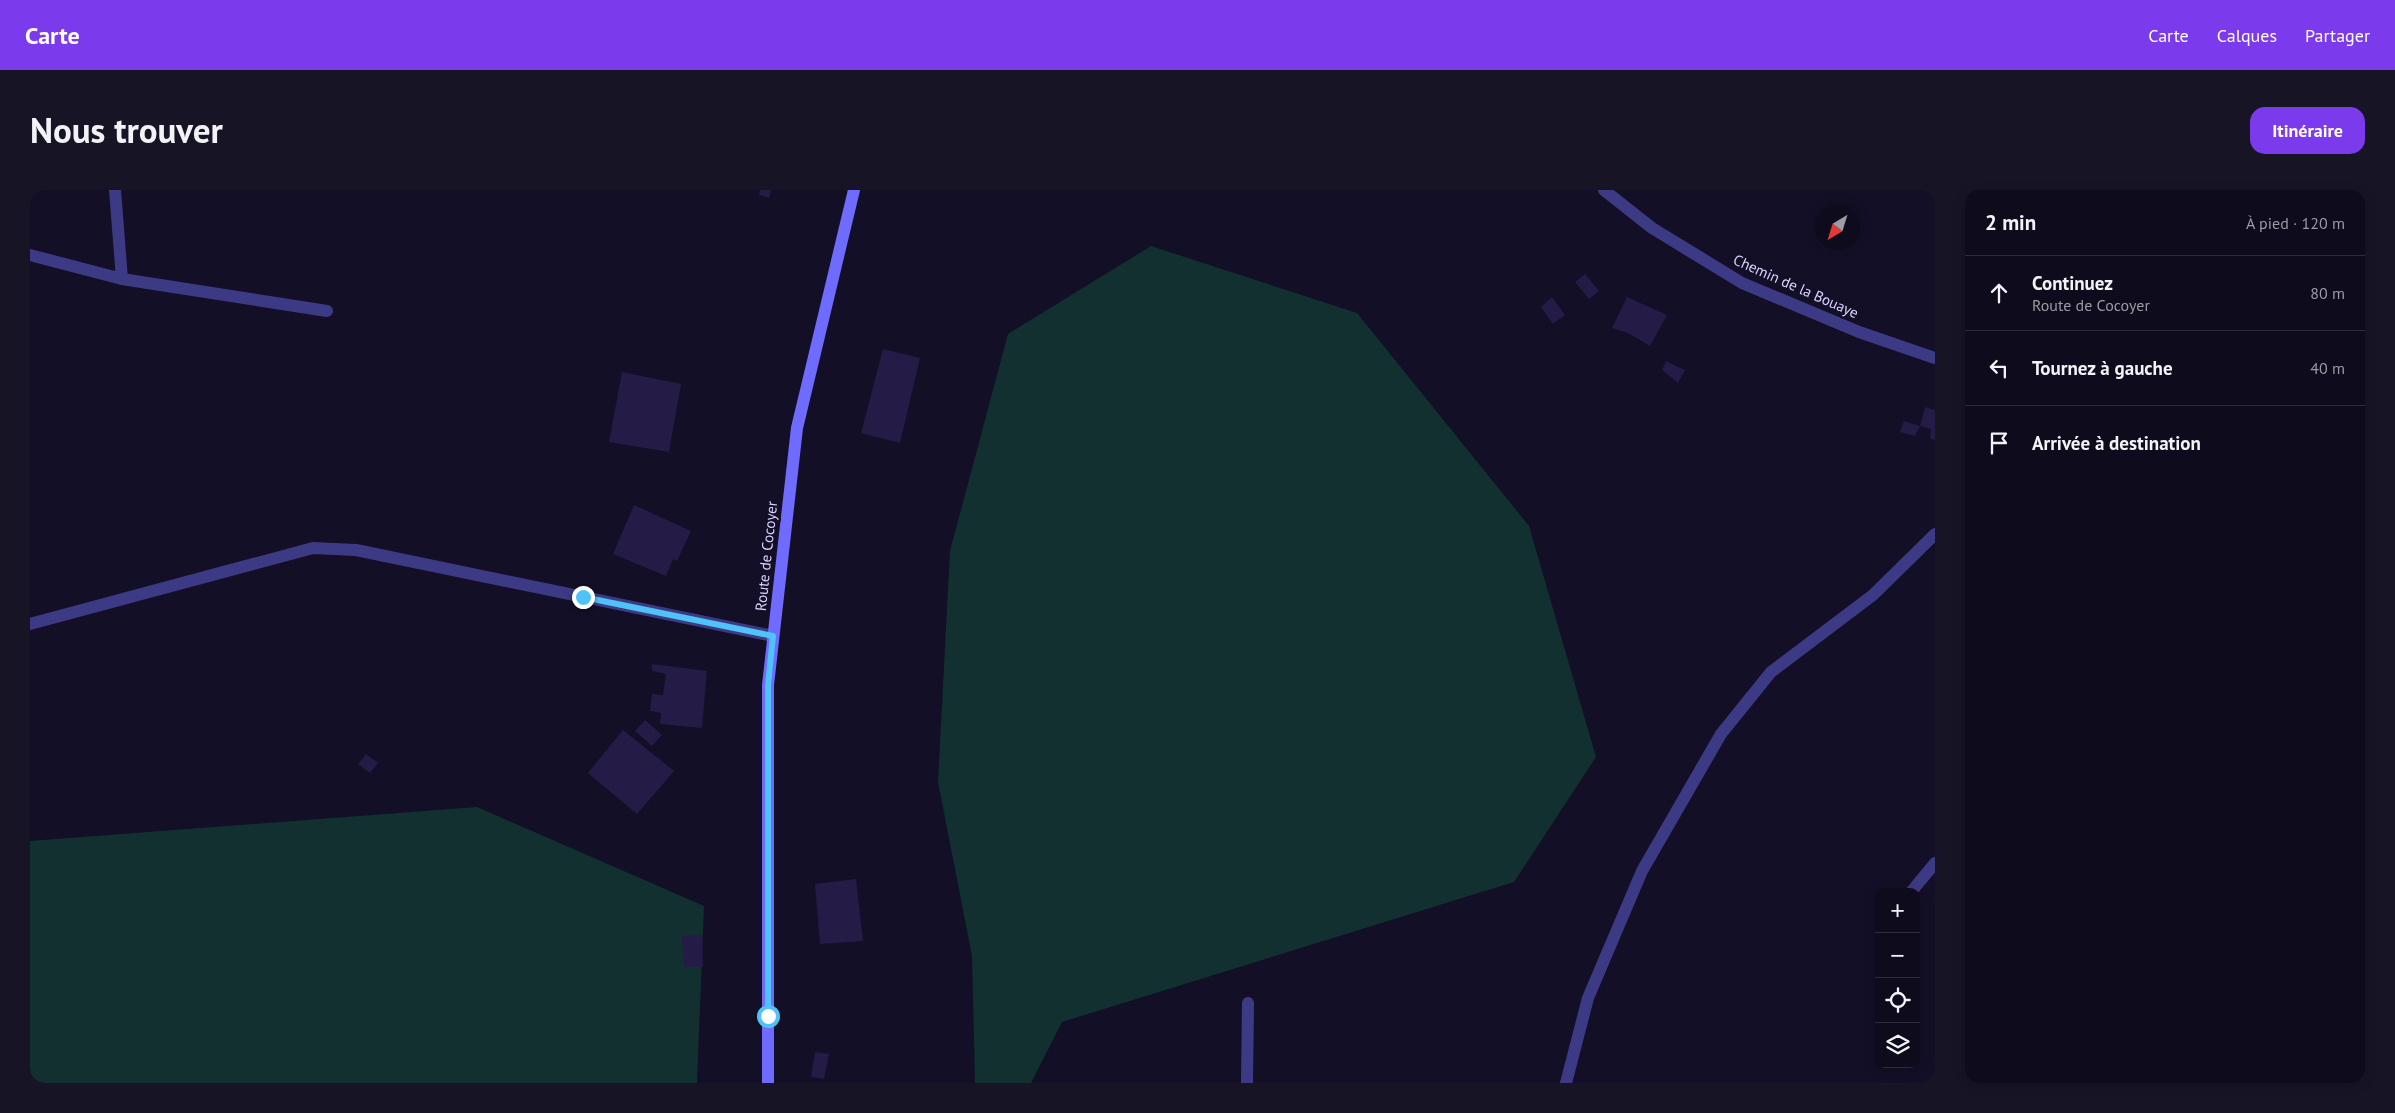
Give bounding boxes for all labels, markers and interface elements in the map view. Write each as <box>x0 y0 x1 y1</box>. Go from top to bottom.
text: Carte <box>25 20 80 51</box>
text: Carte <box>2148 24 2189 47</box>
text: Calques <box>2217 24 2277 47</box>
text: Partager <box>2305 24 2370 47</box>
text: Nous trouver <box>30 107 223 153</box>
button: Itinéraire <box>2250 107 2365 154</box>
north arrow <box>1815 205 1860 250</box>
text: 2 min <box>1985 209 2036 236</box>
text: À pied · 120 m <box>2246 213 2345 233</box>
street label: Chemin de la Bouaye <box>1730 250 1862 322</box>
text: Continuez <box>2032 271 2113 295</box>
icon: ahead <box>1985 279 2013 307</box>
text: 80 m <box>2310 283 2345 303</box>
text: Route de Cocoyer <box>2032 295 2150 315</box>
icon: left <box>1985 354 2013 382</box>
text: Tournez à gauche <box>2032 356 2173 380</box>
text: 40 m <box>2310 358 2345 378</box>
icon: arrive <box>1985 429 2013 457</box>
text: Arrivée à destination <box>2032 431 2201 455</box>
street label: Route de Cocoyer <box>751 500 781 612</box>
route end <box>572 586 595 609</box>
map controls <box>1875 888 1920 1068</box>
button: + <box>1875 888 1920 933</box>
button: − <box>1875 933 1920 978</box>
button: locate <box>1875 978 1920 1023</box>
route start <box>757 1005 780 1028</box>
button: layers <box>1875 1023 1920 1068</box>

